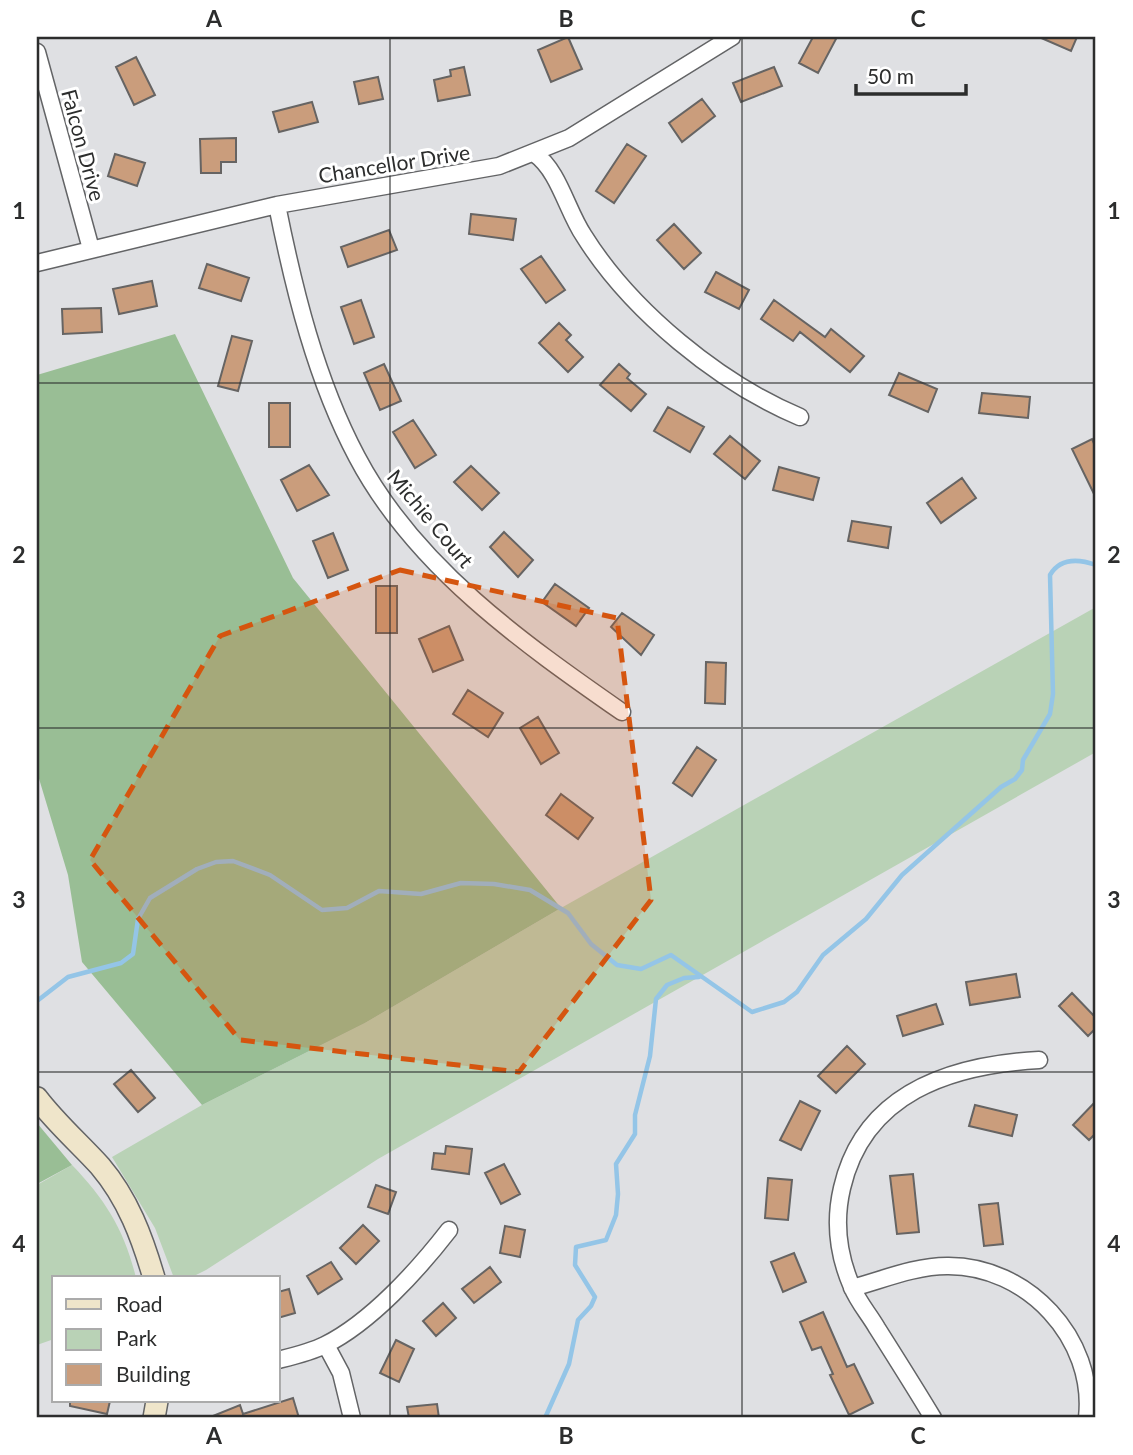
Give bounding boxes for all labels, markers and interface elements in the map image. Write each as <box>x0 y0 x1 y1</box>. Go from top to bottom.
text: A <box>205 4 223 32</box>
text: B <box>558 4 574 32</box>
text: C <box>910 4 926 32</box>
scale bar <box>856 52 967 96</box>
text: 50 m <box>867 63 914 88</box>
street label: Falcon Drive <box>57 86 111 204</box>
street label: Chancellor Drive <box>316 139 472 187</box>
text: 1 <box>12 196 26 224</box>
text: 1 <box>1107 196 1121 224</box>
street label: Michie Court <box>383 464 480 572</box>
text: 2 <box>12 540 26 568</box>
text: 2 <box>1107 540 1121 568</box>
text: 3 <box>12 885 26 913</box>
text: 3 <box>1107 885 1121 913</box>
text: 4 <box>12 1229 26 1257</box>
text: 4 <box>1107 1229 1121 1257</box>
legend <box>52 1276 280 1402</box>
text: Road <box>116 1291 163 1316</box>
text: Park <box>116 1325 157 1350</box>
text: Building <box>116 1361 191 1386</box>
text: A <box>205 1421 223 1449</box>
text: B <box>558 1421 574 1449</box>
text: C <box>910 1421 926 1449</box>

